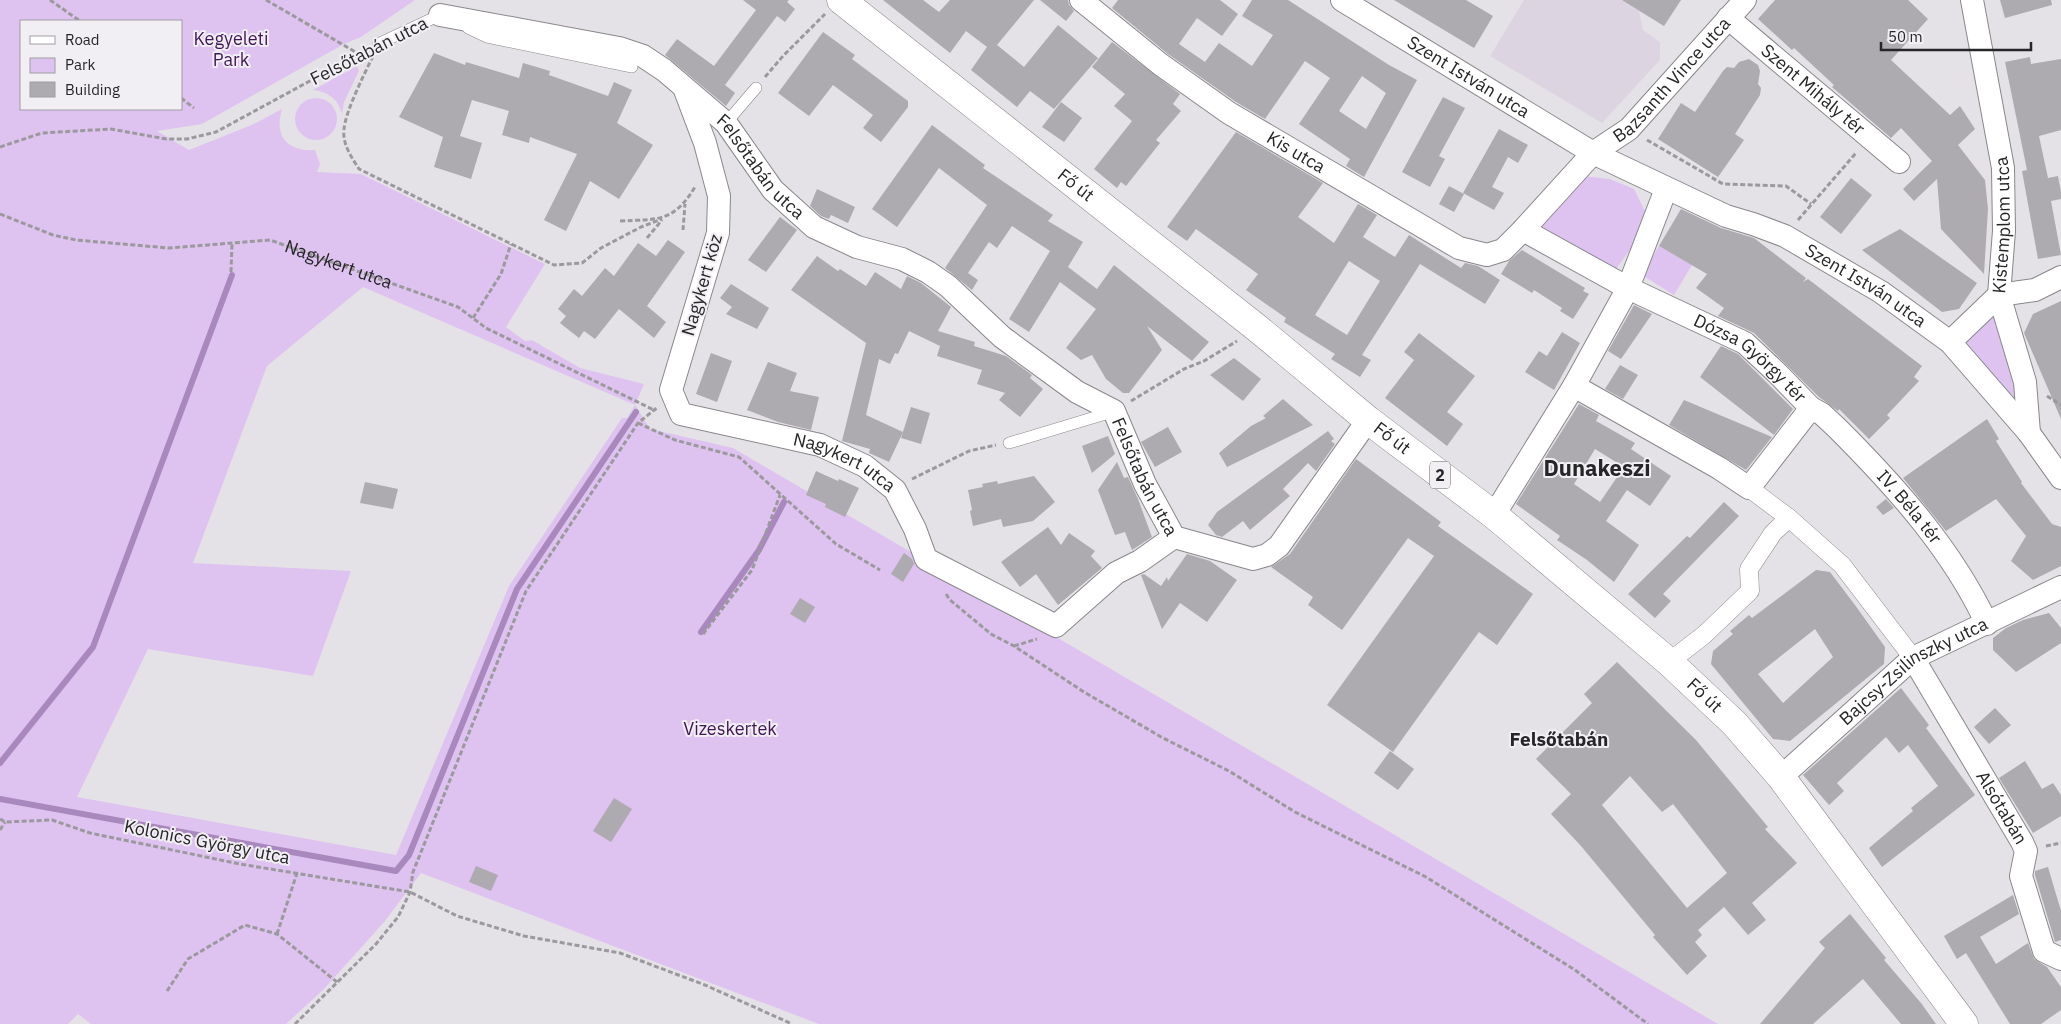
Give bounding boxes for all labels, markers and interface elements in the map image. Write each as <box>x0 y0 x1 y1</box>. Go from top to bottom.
street label: Felsőtabán utca <box>306 11 432 90</box>
street label: Bazsanth Vince utca <box>1608 12 1735 147</box>
legend <box>20 20 182 110</box>
scale bar <box>1881 20 2031 52</box>
park label: Kegyeleti Park <box>194 27 268 71</box>
text: 50 m <box>1888 27 1923 46</box>
text: Road <box>65 30 100 49</box>
street label: Szent István utca <box>1403 30 1535 123</box>
street label: Szent Mihály tér <box>1756 39 1870 140</box>
text: Park <box>65 55 95 74</box>
text: Building <box>65 80 120 99</box>
street label: Felsőtabán utca <box>712 108 810 224</box>
street label: Kis utca <box>1263 126 1330 178</box>
street label: Kistemplom utca <box>1987 154 2015 294</box>
street label: Fő út <box>1053 163 1099 206</box>
street label: Nagykert köz <box>676 231 727 338</box>
street label: Nagykert utca <box>282 234 396 294</box>
street label: Szent István utca <box>1801 238 1931 332</box>
street label: Dózsa György tér <box>1690 309 1812 408</box>
street label: Felsőtabán utca <box>1107 414 1183 540</box>
street label: Fő út <box>1369 416 1415 459</box>
street label: Nagykert utca <box>791 427 901 497</box>
district label: Dunakeszi <box>1543 453 1651 482</box>
road number: 2 <box>1430 462 1450 488</box>
street label: IV. Béla tér <box>1872 465 1947 548</box>
street label: Bajcsy-Zsilinszky utca <box>1834 612 1992 730</box>
street label: Fő út <box>1682 673 1728 717</box>
park label: Vizeskertek <box>683 717 777 740</box>
district label: Felsőtabán <box>1510 727 1608 751</box>
street label: Alsótabán <box>1971 766 2033 848</box>
street label: Kolonics György utca <box>122 814 292 869</box>

